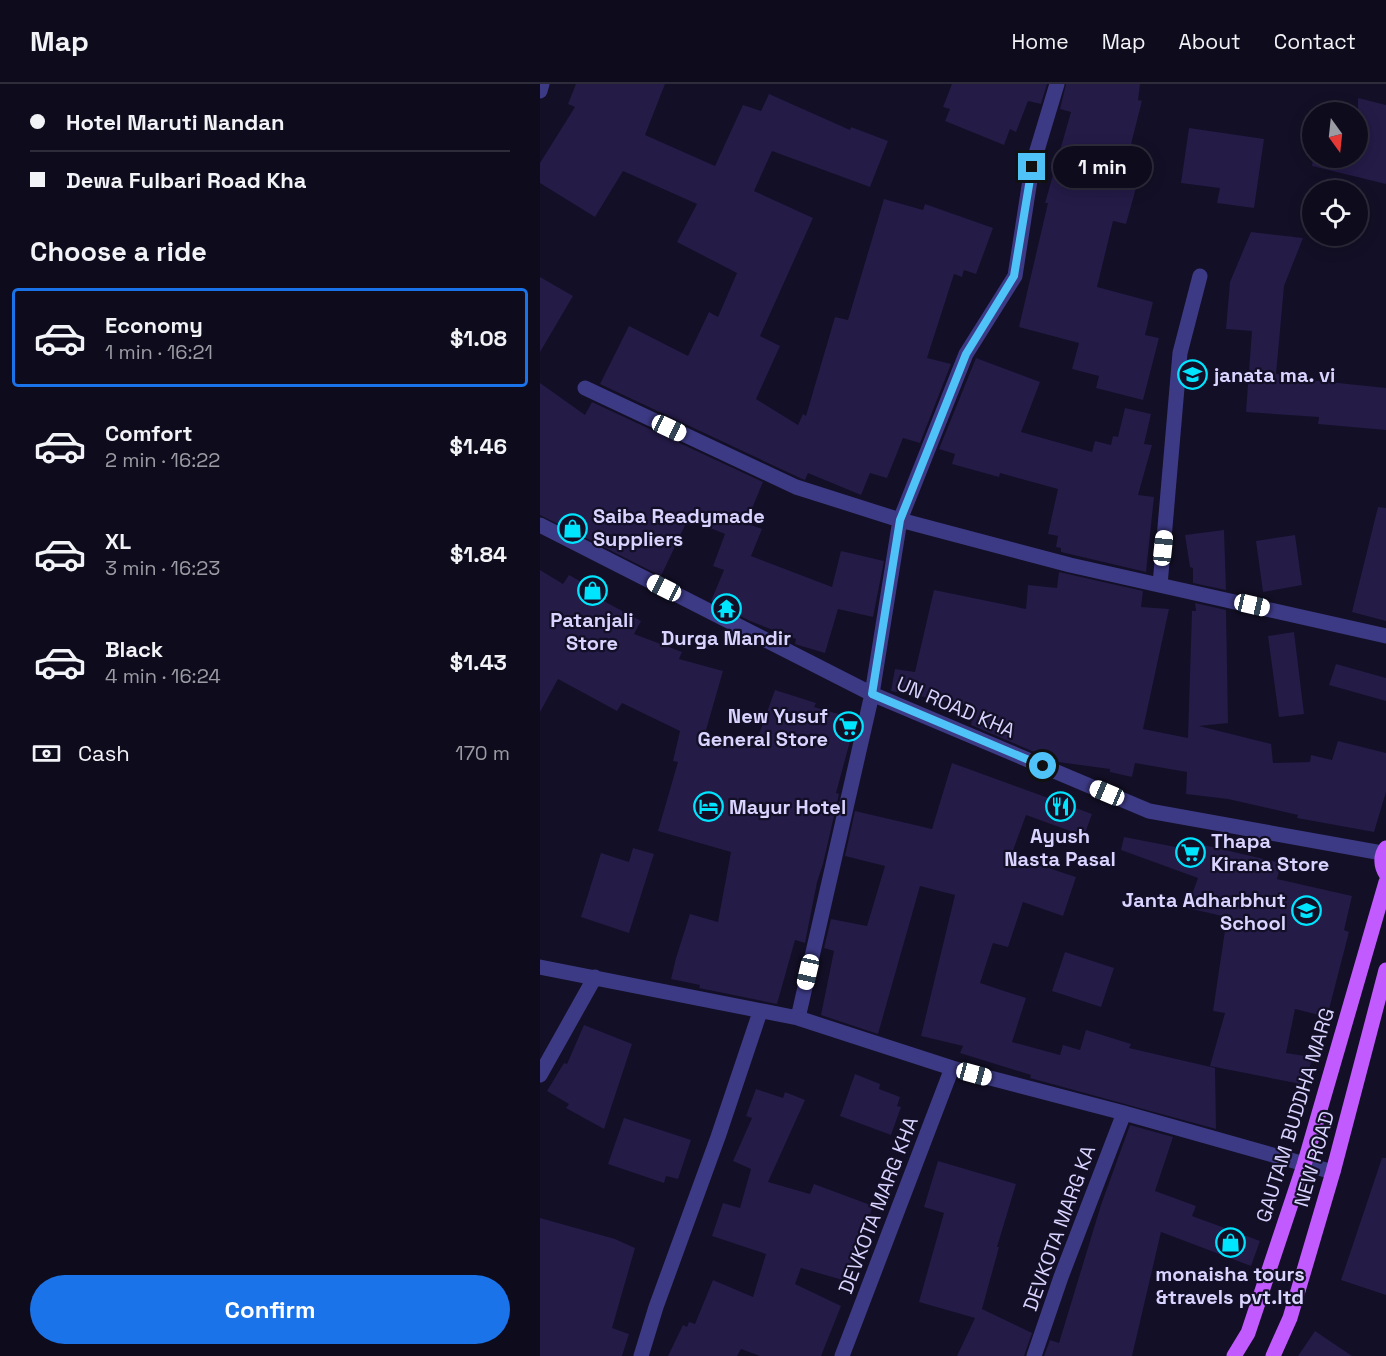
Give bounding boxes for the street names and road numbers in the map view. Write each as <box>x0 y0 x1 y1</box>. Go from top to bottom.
street label: UN ROAD KHA <box>893 670 1020 744</box>
street label: GAUTAM BUDDHA MARG <box>1250 1005 1340 1225</box>
street label: NEW ROAD <box>1288 1108 1340 1210</box>
street label: DEVKOTA MARG KHA <box>832 1112 924 1297</box>
street label: DEVKOTA MARG KA <box>1017 1141 1101 1315</box>

